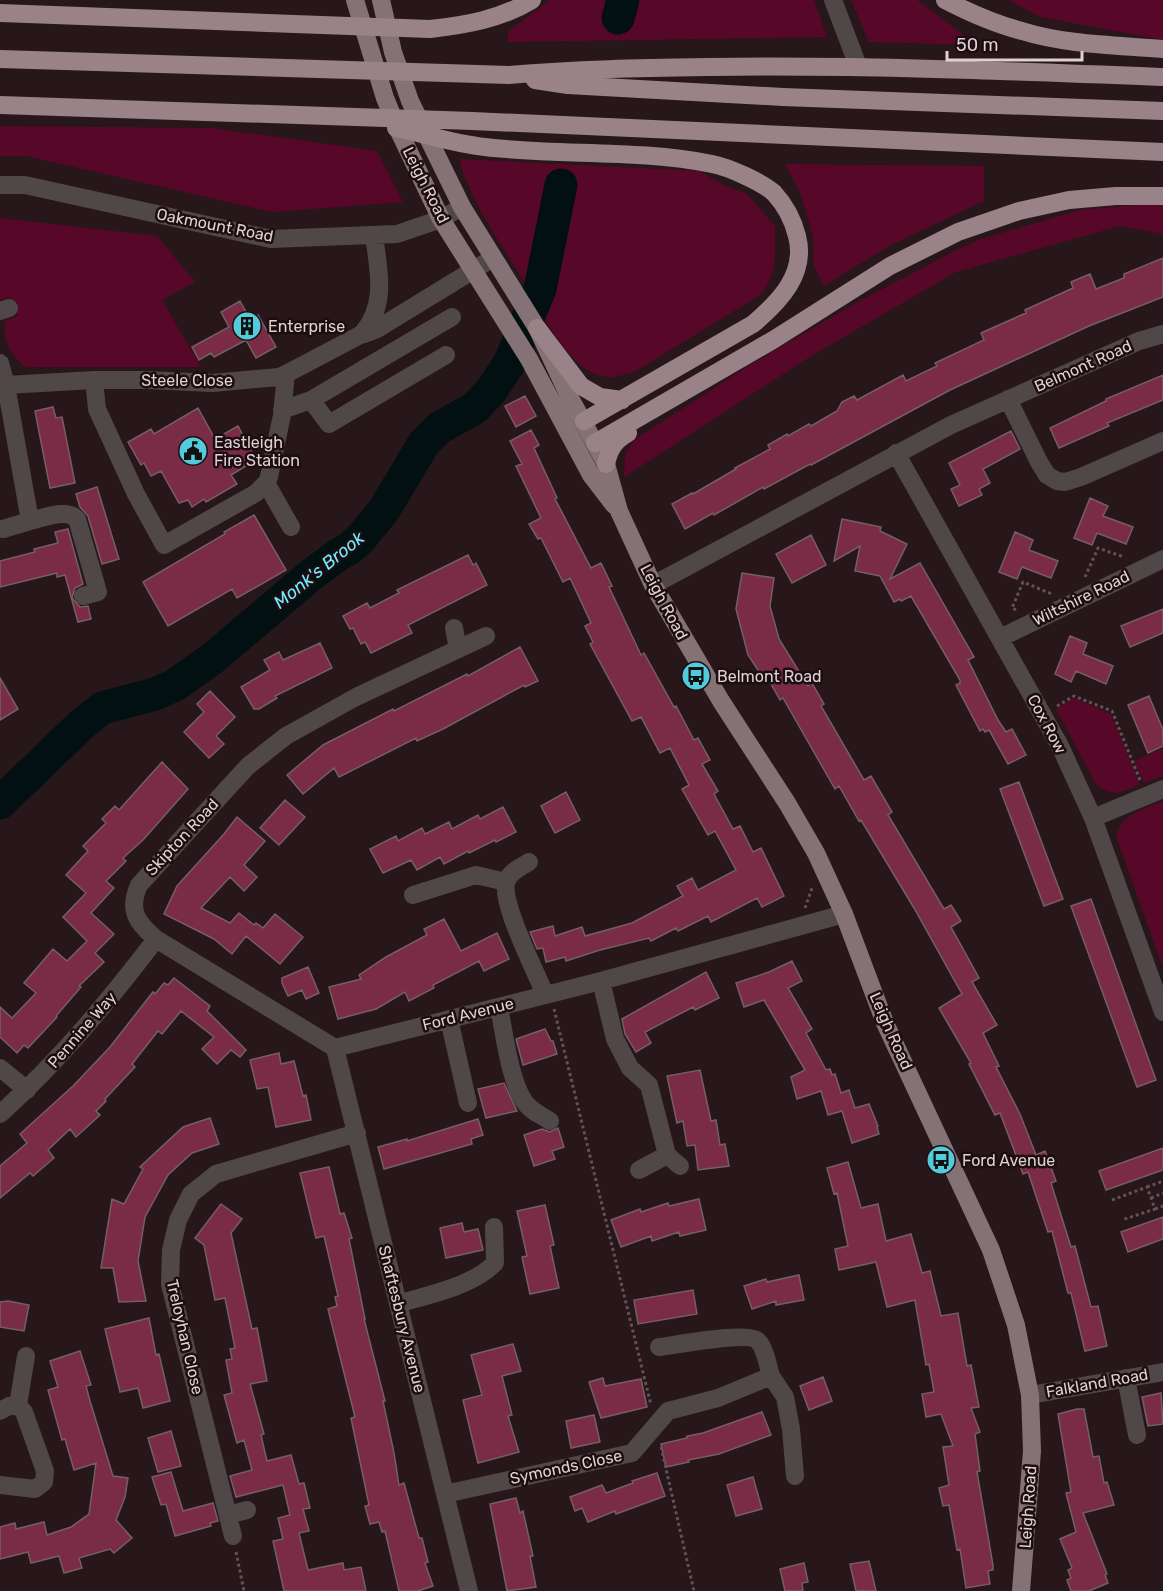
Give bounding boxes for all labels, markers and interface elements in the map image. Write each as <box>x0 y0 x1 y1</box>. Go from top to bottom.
scale bar <box>947 24 1082 62</box>
text: 50 m <box>956 34 999 56</box>
street label: Leigh Road <box>399 144 453 226</box>
street label: Oakmount Road <box>155 204 275 246</box>
building icon: Enterprise <box>231 310 263 342</box>
place label: Enterprise <box>268 317 345 336</box>
street label: Belmont Road <box>1031 336 1135 396</box>
street label: Steele Close <box>141 371 233 390</box>
place label: Eastleigh Fire Station <box>214 433 300 470</box>
public building icon: Eastleigh Fire Station <box>177 435 209 467</box>
water label: Monk's Brook <box>269 526 369 613</box>
street label: Leigh Road <box>636 561 692 643</box>
street label: Wiltshire Road <box>1029 566 1133 630</box>
bus stop icon: Belmont Road <box>680 660 712 692</box>
place label: Belmont Road <box>717 667 822 686</box>
street label: Cox Row <box>1024 691 1071 757</box>
street label: Skipton Road <box>141 795 223 879</box>
street label: Pennine Way <box>44 988 120 1072</box>
street label: Leigh Road <box>865 989 917 1073</box>
street label: Ford Avenue <box>420 993 516 1035</box>
bus stop icon: Ford Avenue <box>925 1144 957 1176</box>
place label: Ford Avenue <box>962 1151 1055 1170</box>
street label: Shaftesbury Avenue <box>374 1243 430 1395</box>
street label: Treloyhan Close <box>163 1278 207 1396</box>
street label: Falkland Road <box>1044 1365 1150 1401</box>
street label: Symonds Close <box>508 1446 624 1488</box>
street label: Leigh Road <box>1016 1465 1040 1549</box>

